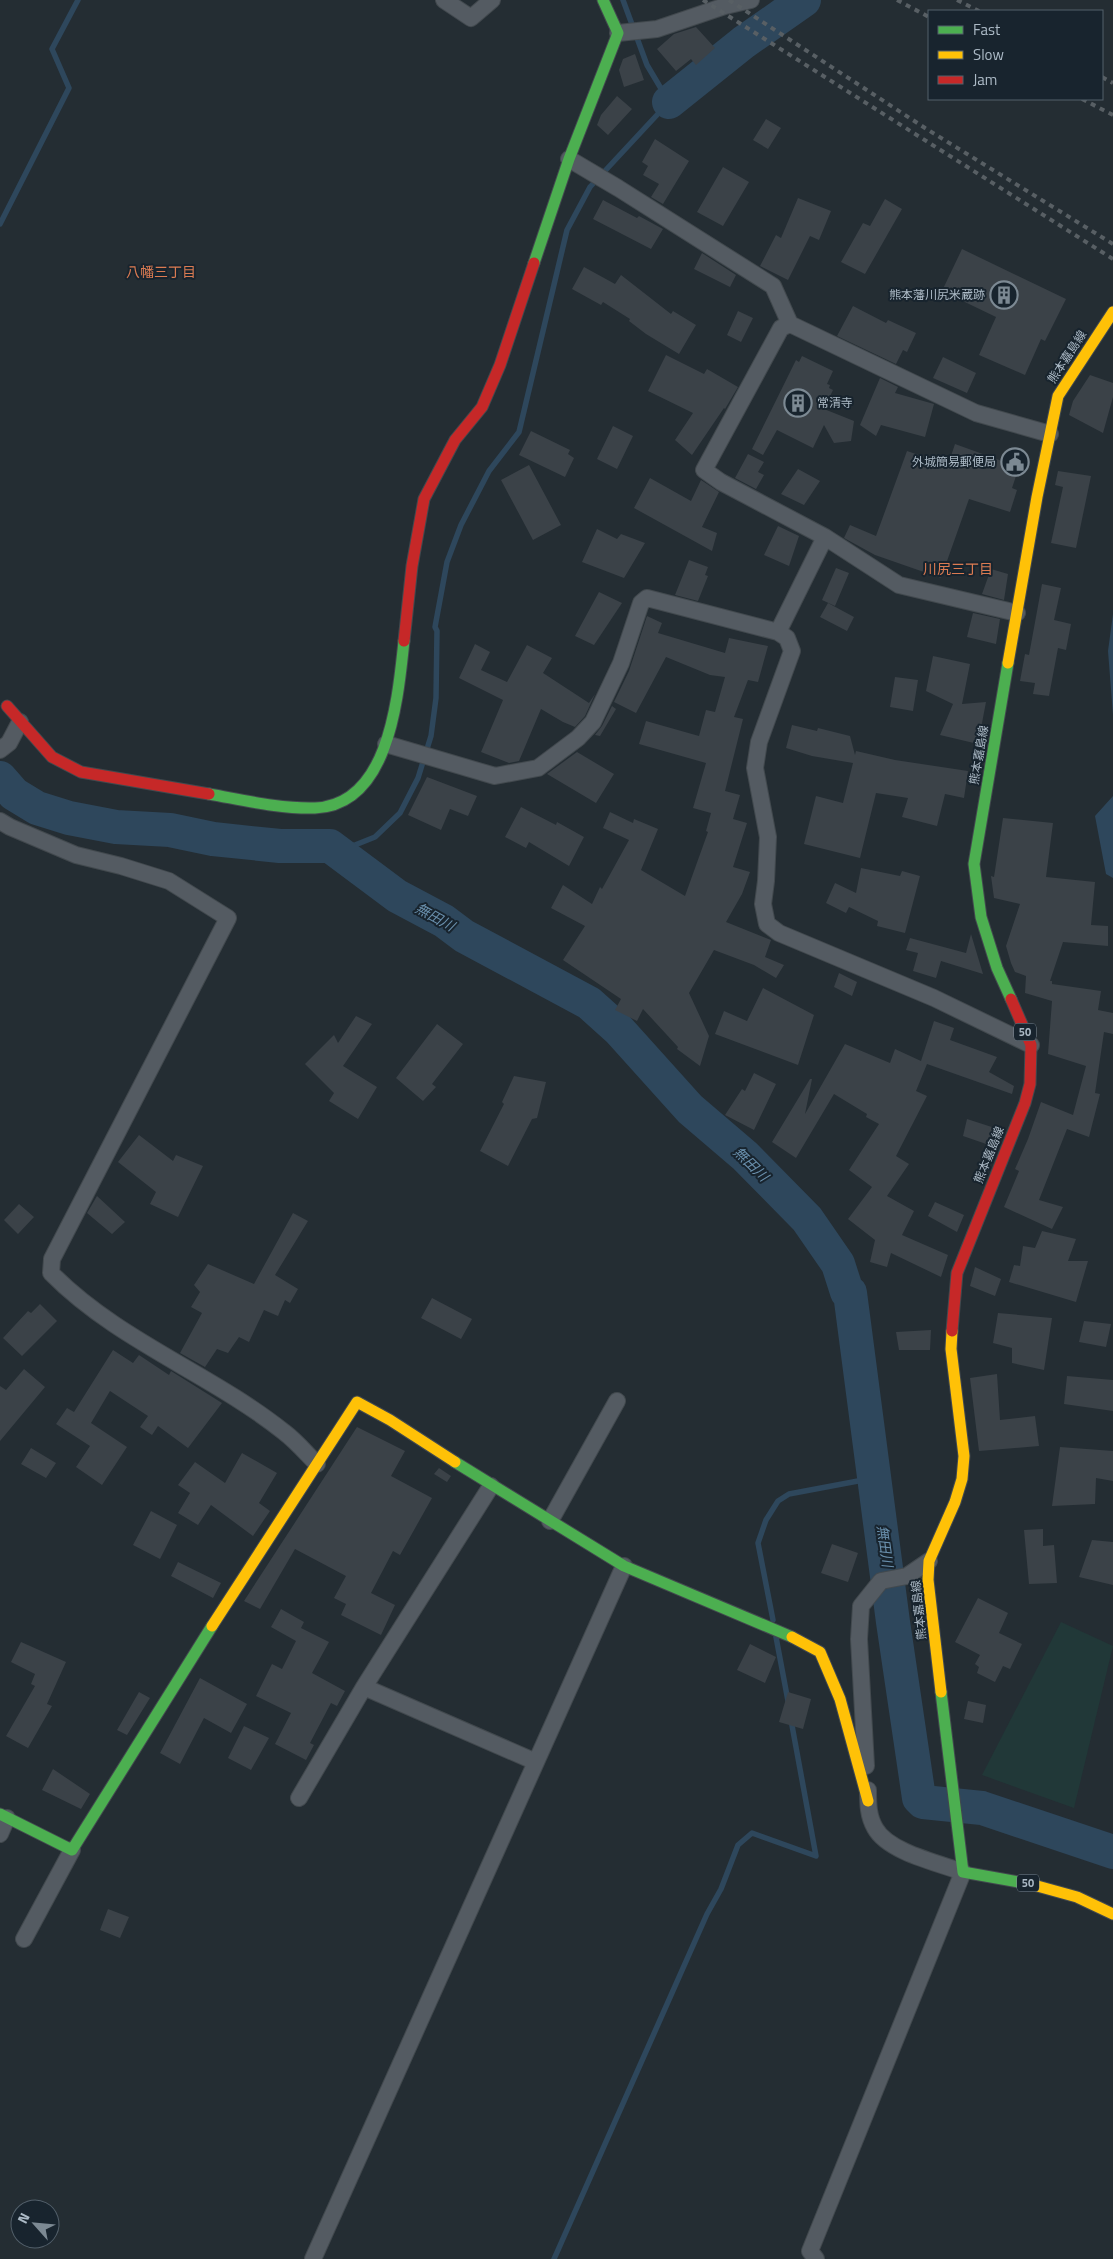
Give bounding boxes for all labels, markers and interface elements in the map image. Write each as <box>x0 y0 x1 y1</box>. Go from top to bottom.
legend <box>928 10 1103 100</box>
text: Fast <box>973 18 1001 41</box>
text: Slow <box>973 43 1004 66</box>
text: Jam <box>973 68 997 91</box>
district label: 八幡三丁目 <box>126 261 196 282</box>
building icon: 熊本藩川尻米蔵跡 <box>989 280 1019 310</box>
place label: 熊本藩川尻米蔵跡 <box>889 285 985 304</box>
street label: 熊本嘉島線 <box>1042 326 1091 387</box>
building icon: 常清寺 <box>783 388 813 418</box>
place label: 常清寺 <box>817 393 853 412</box>
public building icon: 外城簡易郵便局 <box>1000 447 1030 477</box>
place label: 外城簡易郵便局 <box>912 452 996 471</box>
district label: 川尻三丁目 <box>923 558 993 579</box>
street label: 熊本嘉島線 <box>964 724 993 786</box>
water label: 無田川 <box>412 897 460 937</box>
road number: 50 <box>1014 1024 1036 1040</box>
street label: 熊本嘉島線 <box>968 1123 1009 1186</box>
water label: 無田川 <box>729 1141 775 1187</box>
water label: 無田川 <box>872 1524 899 1570</box>
street label: 熊本嘉島線 <box>906 1579 931 1641</box>
road number: 50 <box>1017 1875 1039 1892</box>
north arrow <box>10 2199 60 2249</box>
text: N <box>11 2209 35 2227</box>

